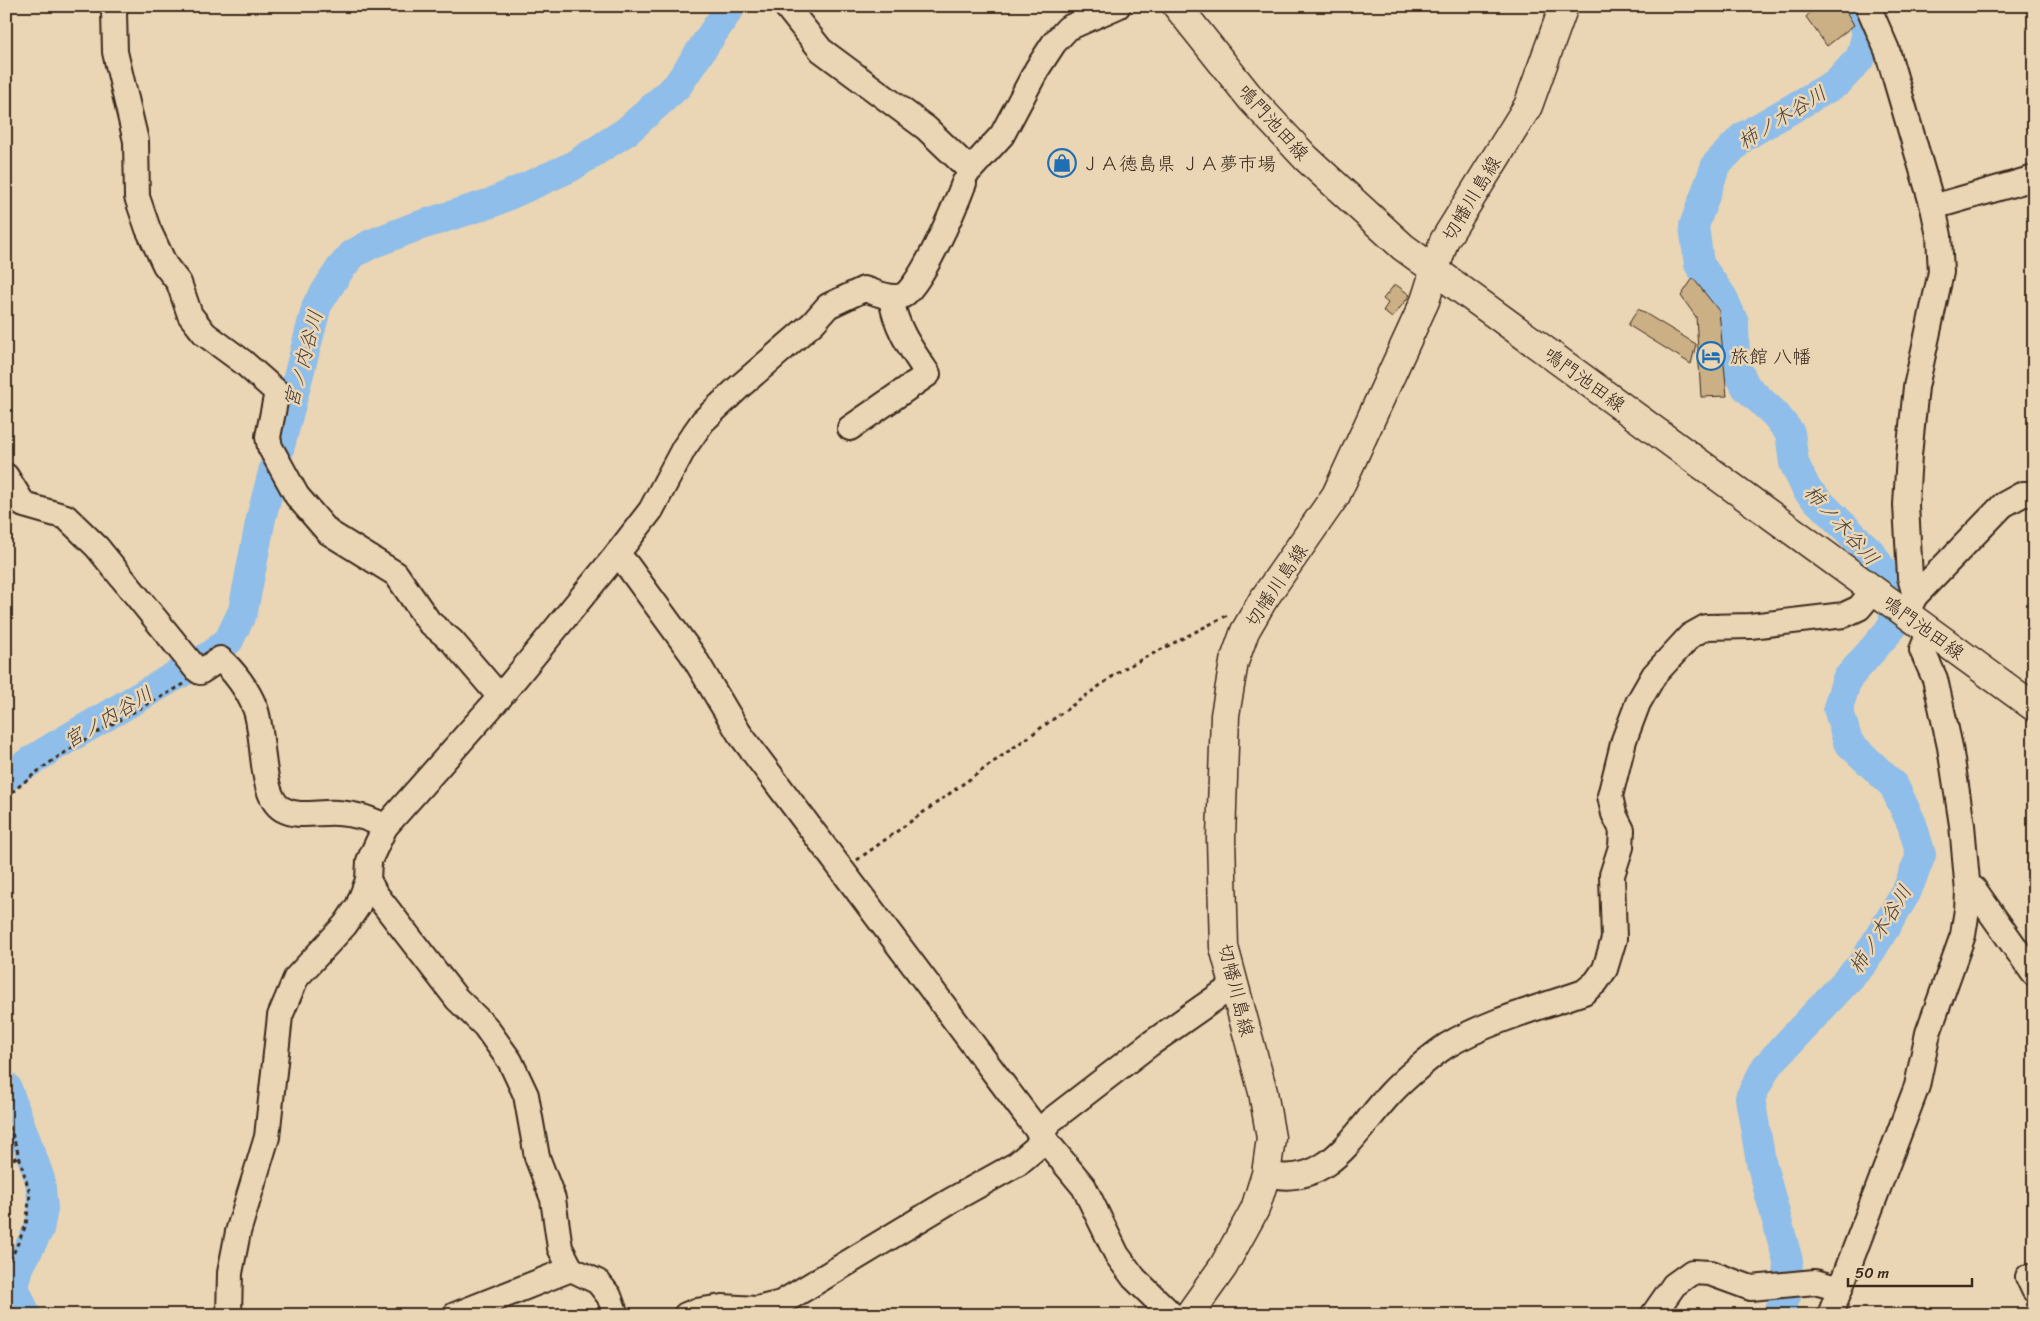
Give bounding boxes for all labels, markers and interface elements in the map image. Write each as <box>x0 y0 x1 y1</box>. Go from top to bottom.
street label: 鳴門池田線 <box>1230 76 1318 169</box>
water label: 柿ノ木谷川 <box>1731 76 1834 159</box>
place label: ＪＡ徳島県 ＪＡ夢市場 <box>1081 147 1276 180</box>
shop icon: ＪＡ徳島県 ＪＡ夢市場 <box>1047 148 1077 178</box>
street label: 切幡川島線 <box>1433 149 1510 247</box>
water label: 宮ノ内谷川 <box>274 306 333 412</box>
street label: 鳴門池田線 <box>1537 338 1633 421</box>
place label: 旅館 八幡 <box>1730 340 1811 373</box>
hotel icon: 旅館 八幡 <box>1696 341 1726 371</box>
water label: 柿ノ木谷川 <box>1795 476 1888 574</box>
street label: 切幡川島線 <box>1236 537 1317 634</box>
street label: 鳴門池田線 <box>1876 586 1972 669</box>
water label: 宮ノ内谷川 <box>56 677 160 758</box>
water label: 柿ノ木谷川 <box>1839 878 1922 981</box>
street label: 切幡川島線 <box>1209 940 1264 1040</box>
scale bar <box>1848 1256 1971 1288</box>
text: 50 m <box>1855 1260 1890 1286</box>

